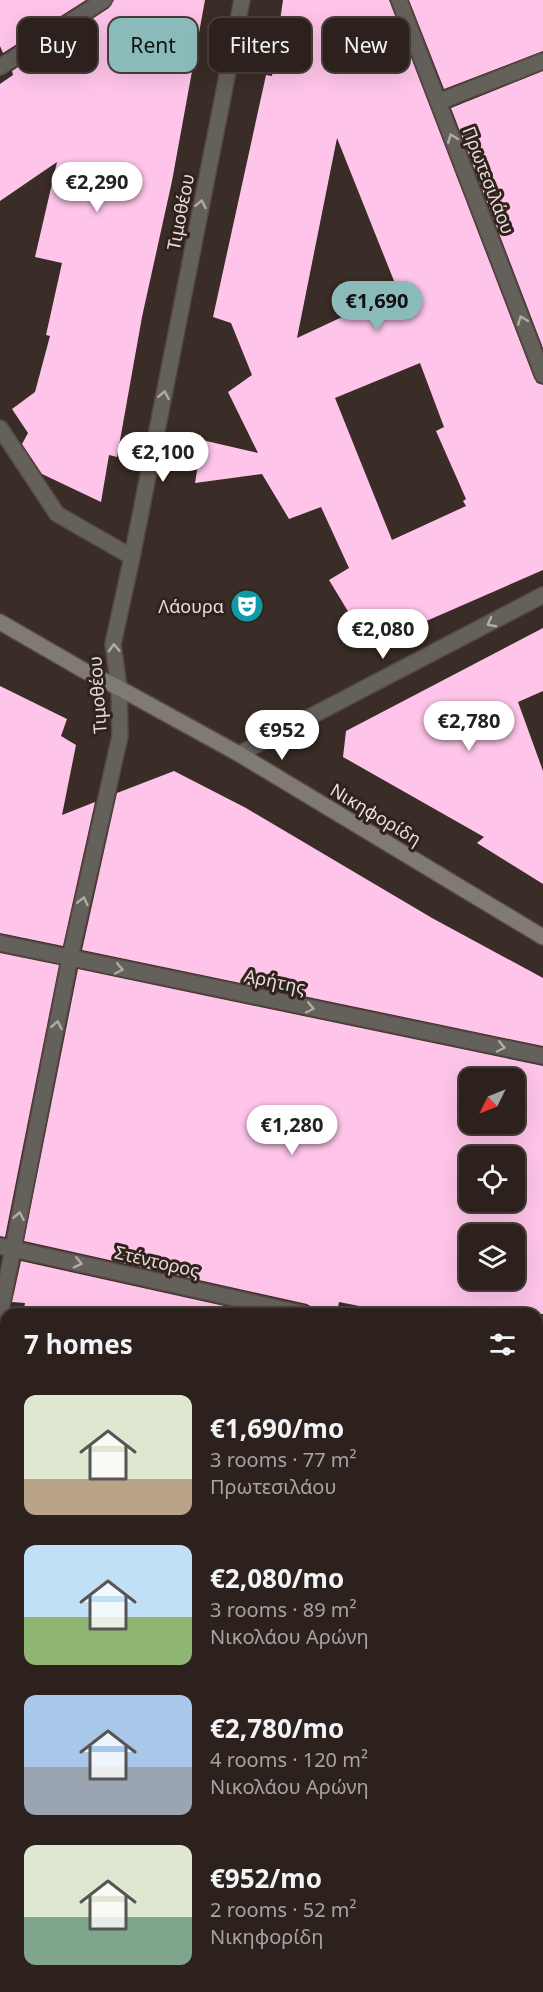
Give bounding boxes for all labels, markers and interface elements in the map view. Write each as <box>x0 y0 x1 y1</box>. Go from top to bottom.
chip: Buy <box>18 18 97 72</box>
chip: Rent <box>109 18 197 72</box>
chip: Filters <box>209 18 311 72</box>
chip: New <box>323 18 409 72</box>
street label: Πρωτεσιλάου <box>457 123 521 237</box>
one-way arrow <box>447 133 459 144</box>
pin: €2,290 <box>48 162 146 213</box>
text: €2,290 <box>66 168 128 195</box>
street label: Τιμοθέου <box>161 172 199 252</box>
one-way arrow <box>194 199 207 209</box>
pin: €1,690 <box>328 281 426 332</box>
text: €1,690 <box>346 287 408 314</box>
one-way arrow <box>517 315 529 326</box>
one-way arrow <box>157 391 170 401</box>
pin: €2,100 <box>114 432 212 483</box>
text: €2,100 <box>132 438 194 465</box>
theatre icon: Λάουρα <box>229 588 265 624</box>
place label: Λάουρα <box>158 594 224 618</box>
pin: €2,080 <box>334 609 432 660</box>
text: €2,080 <box>352 615 414 642</box>
one-way arrow <box>486 615 497 627</box>
one-way arrow <box>108 643 121 652</box>
street label: Τιμοθέου <box>82 655 112 735</box>
pin: €2,780 <box>420 701 518 752</box>
text: €2,780 <box>438 707 500 734</box>
pin: €952 <box>246 710 318 761</box>
text: €952 <box>259 716 305 743</box>
street label: Νικηφορίδη <box>326 777 426 851</box>
one-way arrow <box>76 897 89 907</box>
one-way arrow <box>114 961 124 974</box>
street label: Αρήτης <box>242 963 308 999</box>
one-way arrow <box>305 1001 315 1014</box>
one-way arrow <box>50 1020 63 1030</box>
one-way arrow <box>496 1040 506 1053</box>
north arrow <box>459 1068 525 1134</box>
map controls <box>459 1068 525 1290</box>
pin: €1,280 <box>243 1105 341 1156</box>
text: €1,280 <box>261 1111 323 1138</box>
button: locate <box>459 1146 525 1212</box>
one-way arrow <box>12 1212 25 1222</box>
button: layers <box>459 1224 525 1290</box>
street label: Στέντορος <box>112 1240 202 1282</box>
one-way arrow <box>72 1256 82 1269</box>
text: 7 homes <box>24 1326 133 1362</box>
icon: filters <box>486 1328 519 1361</box>
text: €1,690/mo <box>210 1410 344 1446</box>
icon: home <box>72 1419 144 1491</box>
text: 3 rooms · 77 m² <box>210 1446 357 1473</box>
text: Πρωτεσιλάου <box>210 1473 336 1500</box>
text: €2,080/mo <box>210 1560 344 1596</box>
icon: home <box>72 1569 144 1641</box>
text: 3 rooms · 89 m² <box>210 1596 357 1623</box>
text: Νικολάου Αρώνη <box>210 1623 369 1650</box>
text: €2,780/mo <box>210 1710 344 1746</box>
icon: home <box>72 1719 144 1791</box>
text: 4 rooms · 120 m² <box>210 1746 368 1773</box>
text: Νικολάου Αρώνη <box>210 1773 369 1800</box>
text: €952/mo <box>210 1860 322 1896</box>
icon: home <box>72 1869 144 1941</box>
text: 2 rooms · 52 m² <box>210 1896 357 1923</box>
text: Νικηφορίδη <box>210 1923 323 1950</box>

